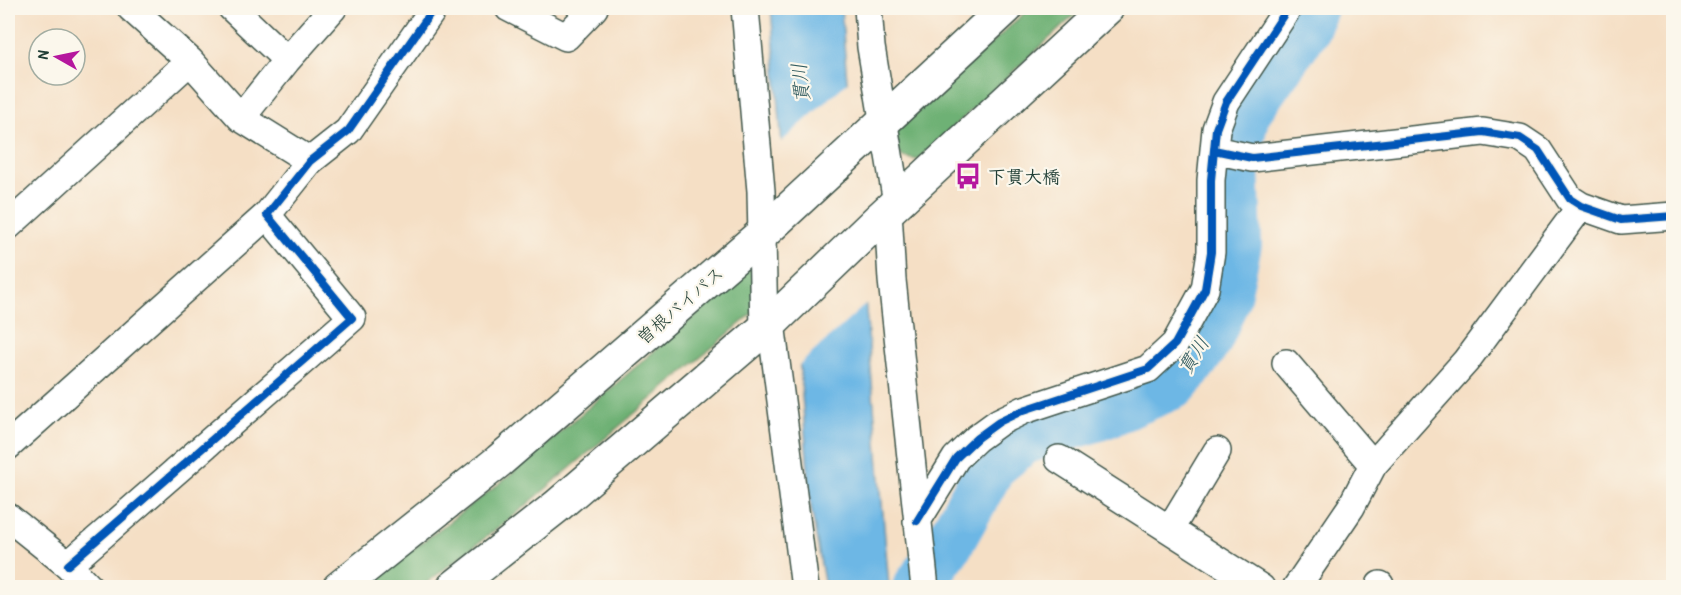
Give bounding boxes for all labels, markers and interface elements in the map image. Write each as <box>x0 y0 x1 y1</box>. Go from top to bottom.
north arrow <box>27 27 87 87</box>
text: N <box>31 48 54 61</box>
water label: 貫川 <box>784 62 816 104</box>
bus stop icon: 下貫大橋 <box>953 161 983 191</box>
place label: 下貫大橋 <box>988 164 1060 189</box>
street label: 曽根バイパス <box>631 260 729 350</box>
water label: 貫川 <box>1171 331 1215 379</box>

